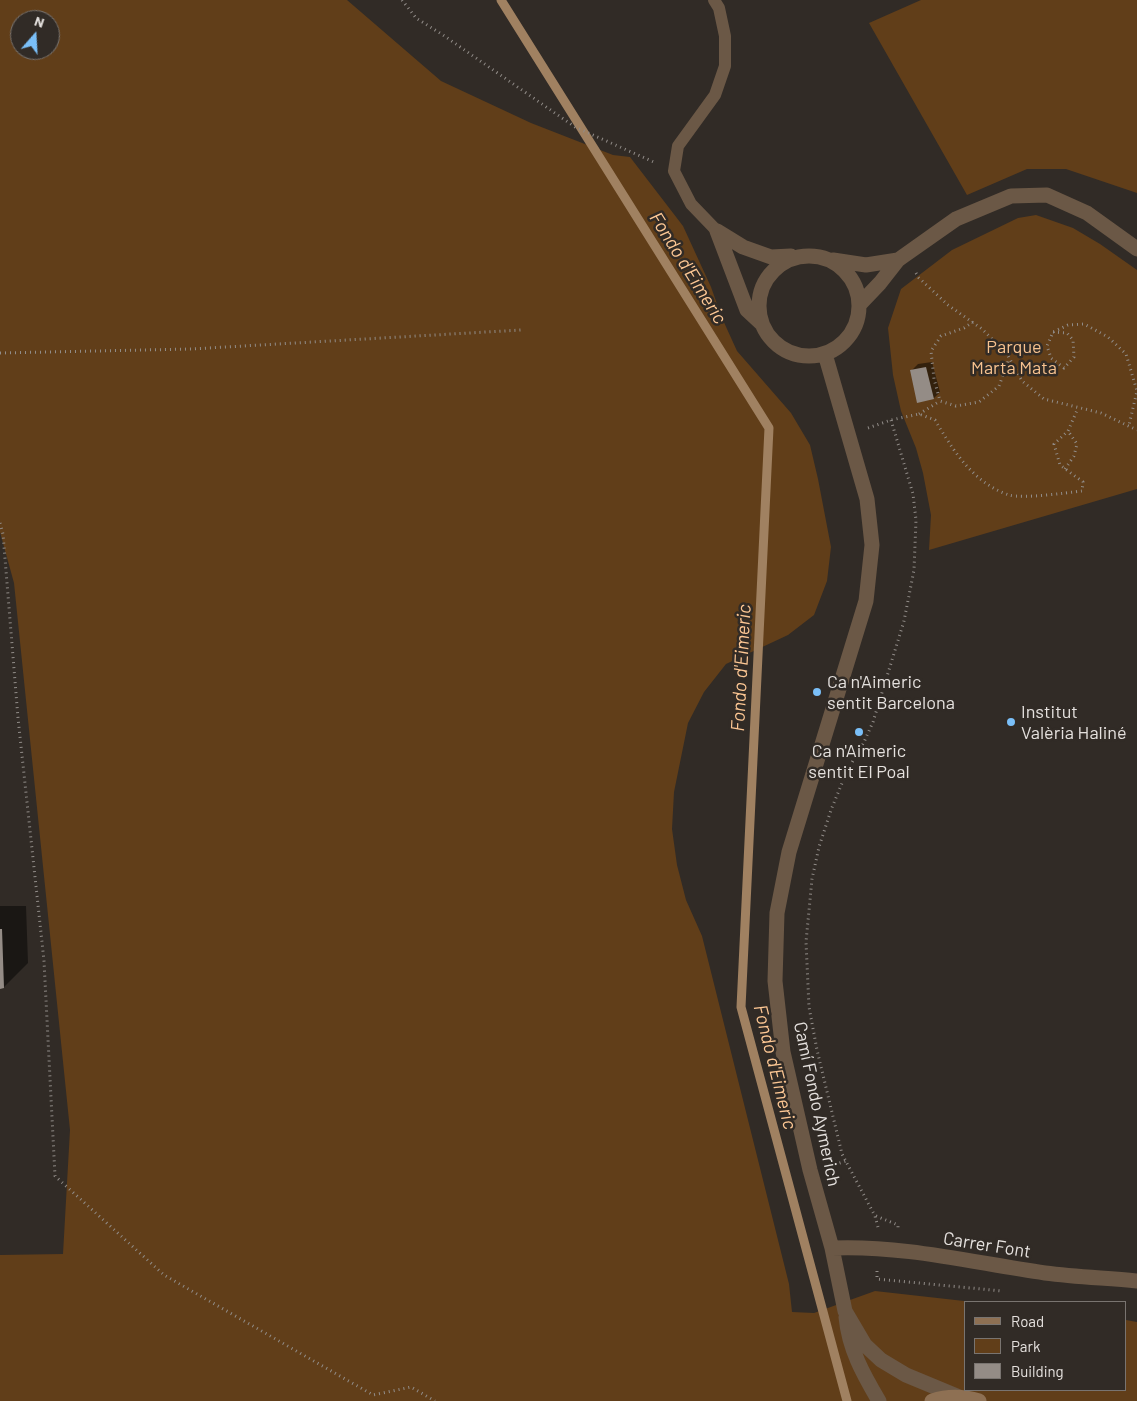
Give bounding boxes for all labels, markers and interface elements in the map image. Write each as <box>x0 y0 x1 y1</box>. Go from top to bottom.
north arrow <box>10 10 60 60</box>
text: N <box>33 12 47 31</box>
water label: Fondo d'Eimeric <box>645 208 731 328</box>
park label: Parque Marta Mata <box>971 336 1057 378</box>
water label: Fondo d'Eimeric <box>726 604 756 732</box>
place label: Ca n'Aimeric sentit Barcelona <box>827 671 955 714</box>
marker: Ca n'Aimeric sentit Barcelona <box>811 686 823 698</box>
place label: Institut Valèria Haliné <box>1021 701 1126 744</box>
marker: Institut Valèria Haliné <box>1005 716 1017 728</box>
marker: Ca n'Aimeric sentit El Poal <box>853 726 865 738</box>
place label: Ca n'Aimeric sentit El Poal <box>808 740 910 782</box>
water label: Fondo d'Eimeric <box>749 1002 801 1132</box>
street label: Camí Fondo Aymerich <box>789 1020 845 1188</box>
street label: Carrer Font <box>942 1227 1032 1263</box>
legend <box>964 1301 1127 1391</box>
text: Road <box>1011 1312 1044 1330</box>
text: Park <box>1011 1337 1040 1355</box>
text: Building <box>1011 1362 1064 1380</box>

